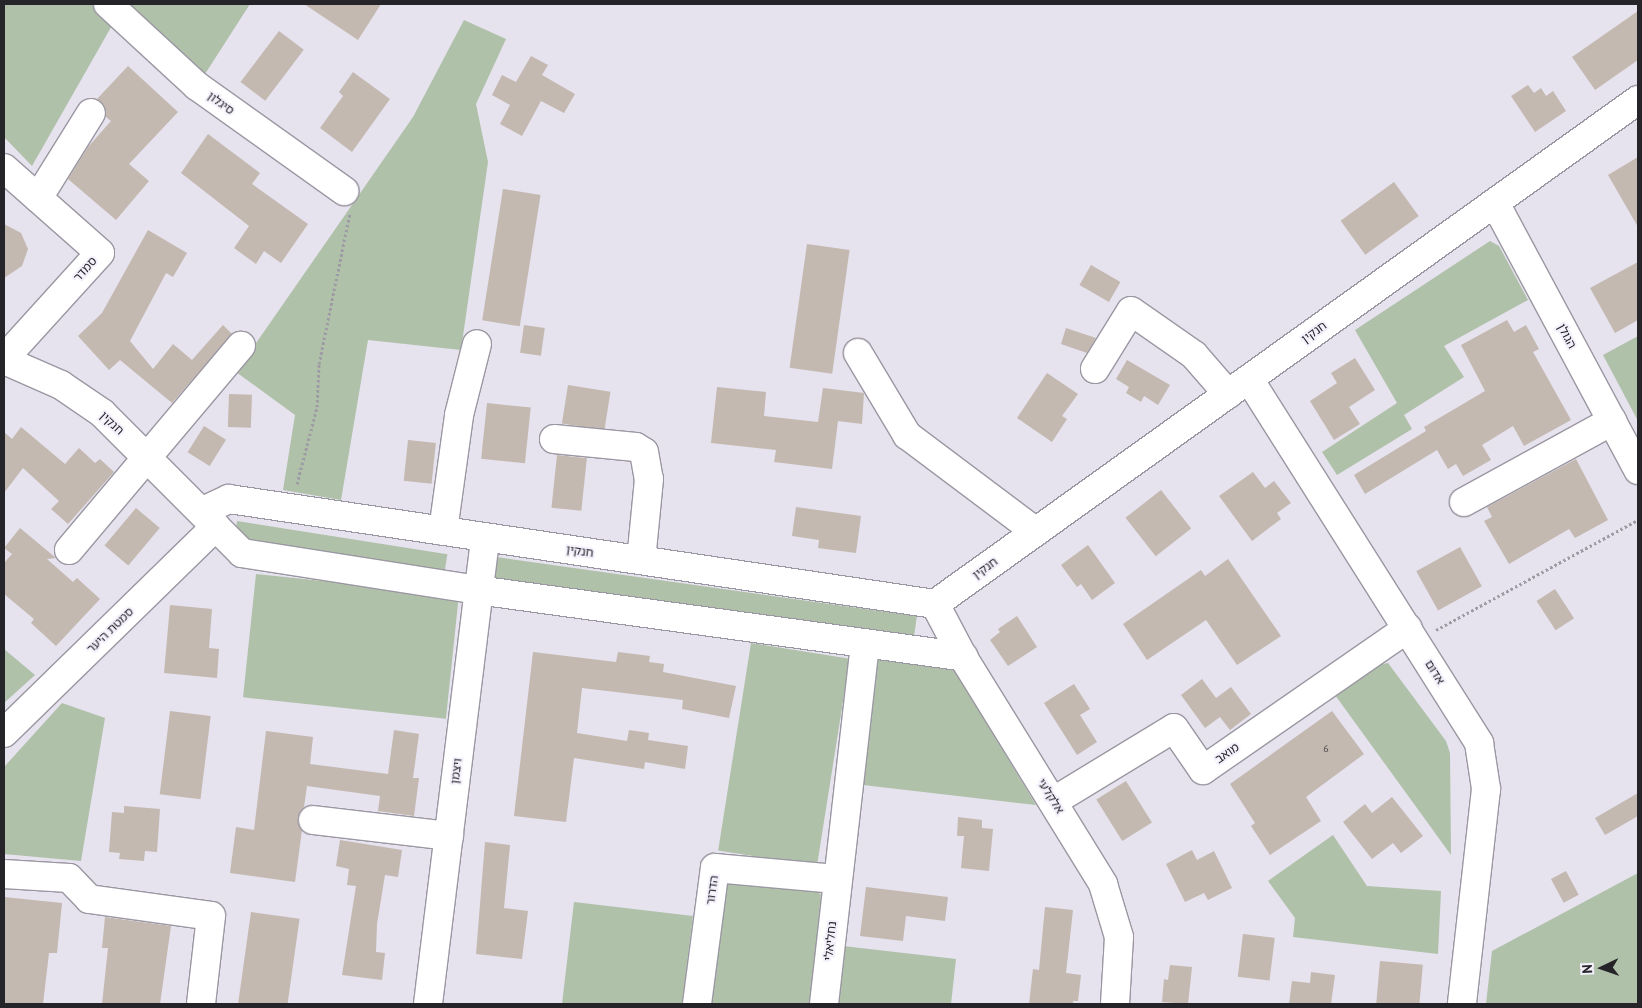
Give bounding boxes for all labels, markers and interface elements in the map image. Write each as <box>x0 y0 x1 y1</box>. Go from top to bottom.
street label: סיגלון <box>205 89 237 117</box>
street label: סמדר <box>70 254 100 284</box>
street label: חנקין <box>1299 318 1329 346</box>
street label: הגולן <box>1555 321 1579 351</box>
street label: חנקין <box>97 408 127 438</box>
street label: חנקין <box>565 542 595 560</box>
street label: חנקין <box>970 554 1000 582</box>
street label: סמטת היער <box>84 604 136 656</box>
street label: אדום <box>1422 657 1448 687</box>
street label: מואב <box>1212 740 1242 766</box>
house number: 6 <box>1323 743 1329 755</box>
street label: ויצמן <box>447 757 465 785</box>
street label: אלקלעי <box>1035 776 1067 816</box>
street label: הדרור <box>703 874 721 906</box>
street label: נחליאלי <box>821 921 839 961</box>
north arrow <box>1577 943 1627 993</box>
text: N <box>1578 964 1596 974</box>

